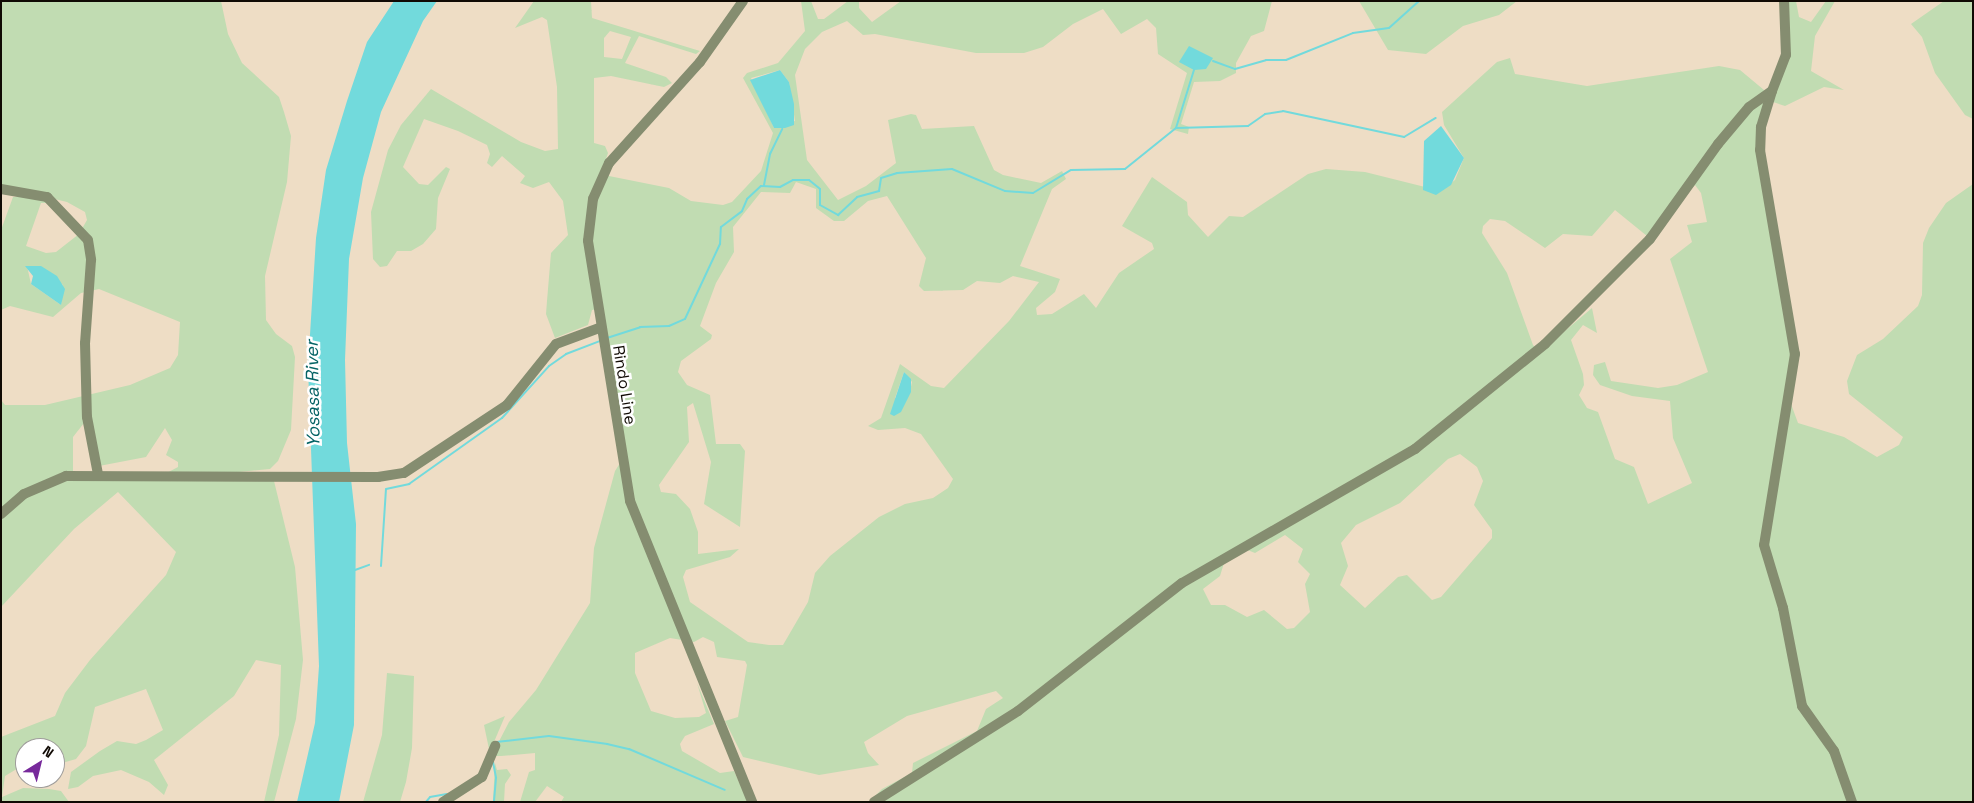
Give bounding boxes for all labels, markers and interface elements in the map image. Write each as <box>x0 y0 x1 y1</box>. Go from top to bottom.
water label: Yosasa River <box>301 340 325 448</box>
street label: Rindo Line <box>608 344 640 426</box>
north arrow <box>15 738 65 788</box>
text: N <box>39 742 57 762</box>

